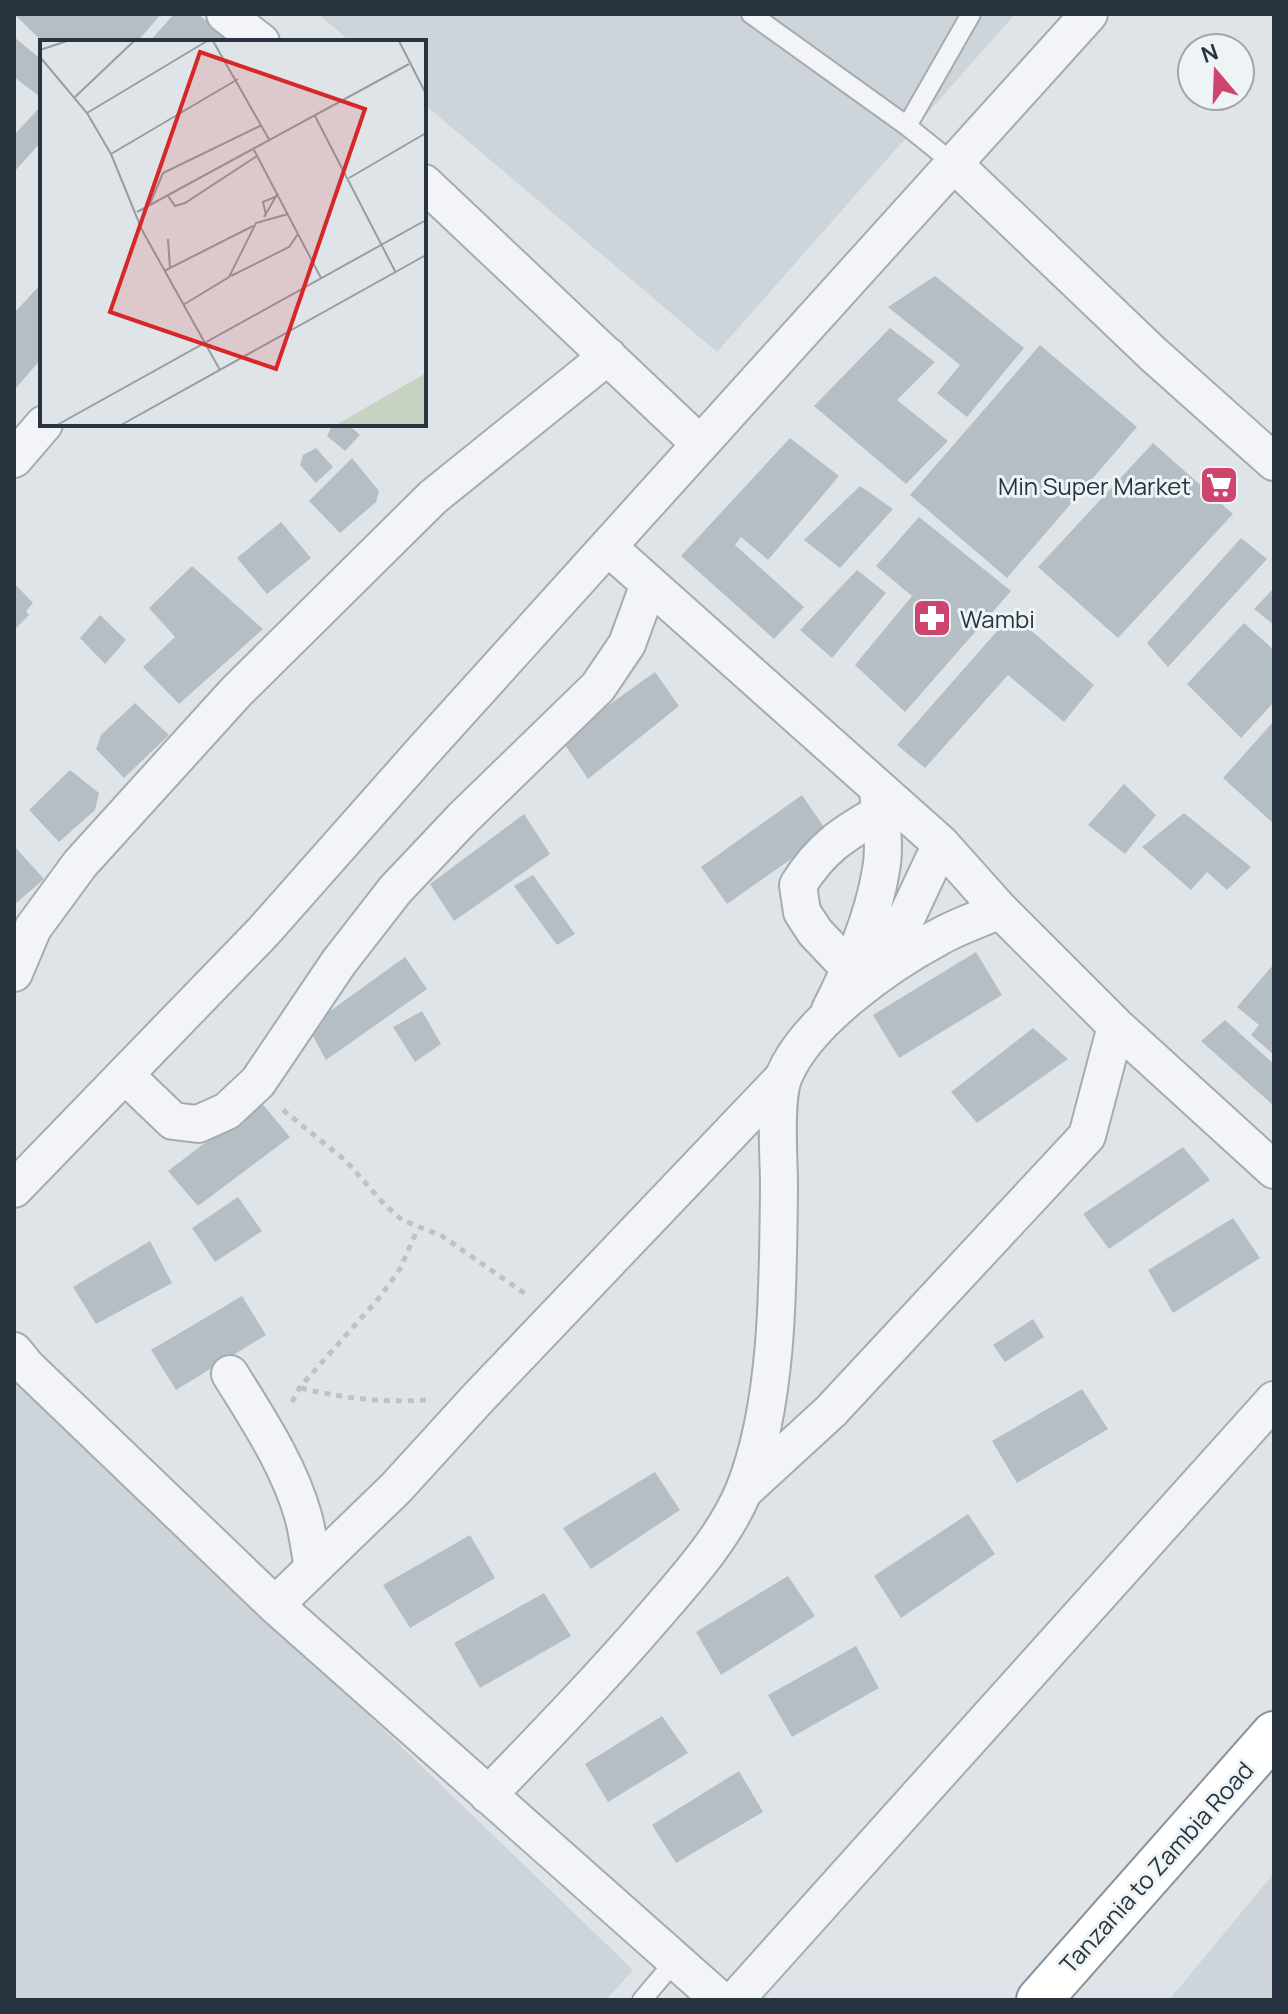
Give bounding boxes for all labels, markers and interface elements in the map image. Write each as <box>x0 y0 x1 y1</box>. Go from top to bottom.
north arrow <box>1176 32 1256 112</box>
text: N <box>1197 36 1222 70</box>
inset map <box>40 40 426 426</box>
supermarket icon: Min Super Market <box>1198 464 1240 506</box>
place label: Min Super Market <box>998 469 1191 502</box>
pharmacy icon: Wambi <box>911 597 953 639</box>
place label: Wambi <box>960 602 1035 635</box>
street label: Tanzania to Zambia Road <box>1052 1754 1260 1980</box>

